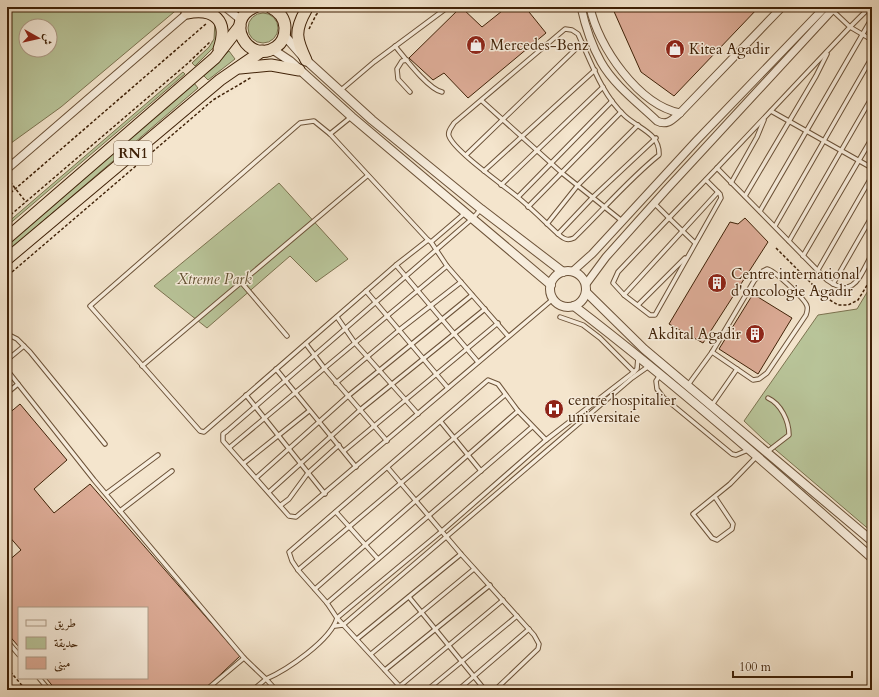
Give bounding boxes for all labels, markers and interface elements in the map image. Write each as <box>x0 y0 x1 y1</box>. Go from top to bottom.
north arrow <box>18 18 58 58</box>
text: ش <box>39 33 56 46</box>
shop icon: Mercedes-Benz <box>465 34 487 56</box>
place label: Mercedes-Benz <box>490 35 589 55</box>
shop icon: Kitea Agadir <box>664 38 686 60</box>
place label: Kitea Agadir <box>689 39 770 59</box>
road number: RN1 <box>114 141 152 165</box>
place label: Centre international d'oncologie Agadir <box>731 264 860 301</box>
park label: Xtreme Park <box>176 269 252 289</box>
building icon: Centre international d'oncologie Agadir <box>706 272 728 294</box>
building icon: Akdital Agadir <box>744 323 766 345</box>
place label: Akdital Agadir <box>648 324 742 344</box>
place label: centre hospitalier universitaie <box>568 390 677 427</box>
hospital icon: centre hospitalier universitaie <box>543 398 565 420</box>
legend <box>18 607 148 679</box>
text: طريق <box>54 615 76 631</box>
text: حديقة <box>54 635 78 651</box>
scale bar <box>733 653 852 679</box>
text: مبنى <box>54 655 70 672</box>
text: 100 m <box>739 659 772 675</box>

